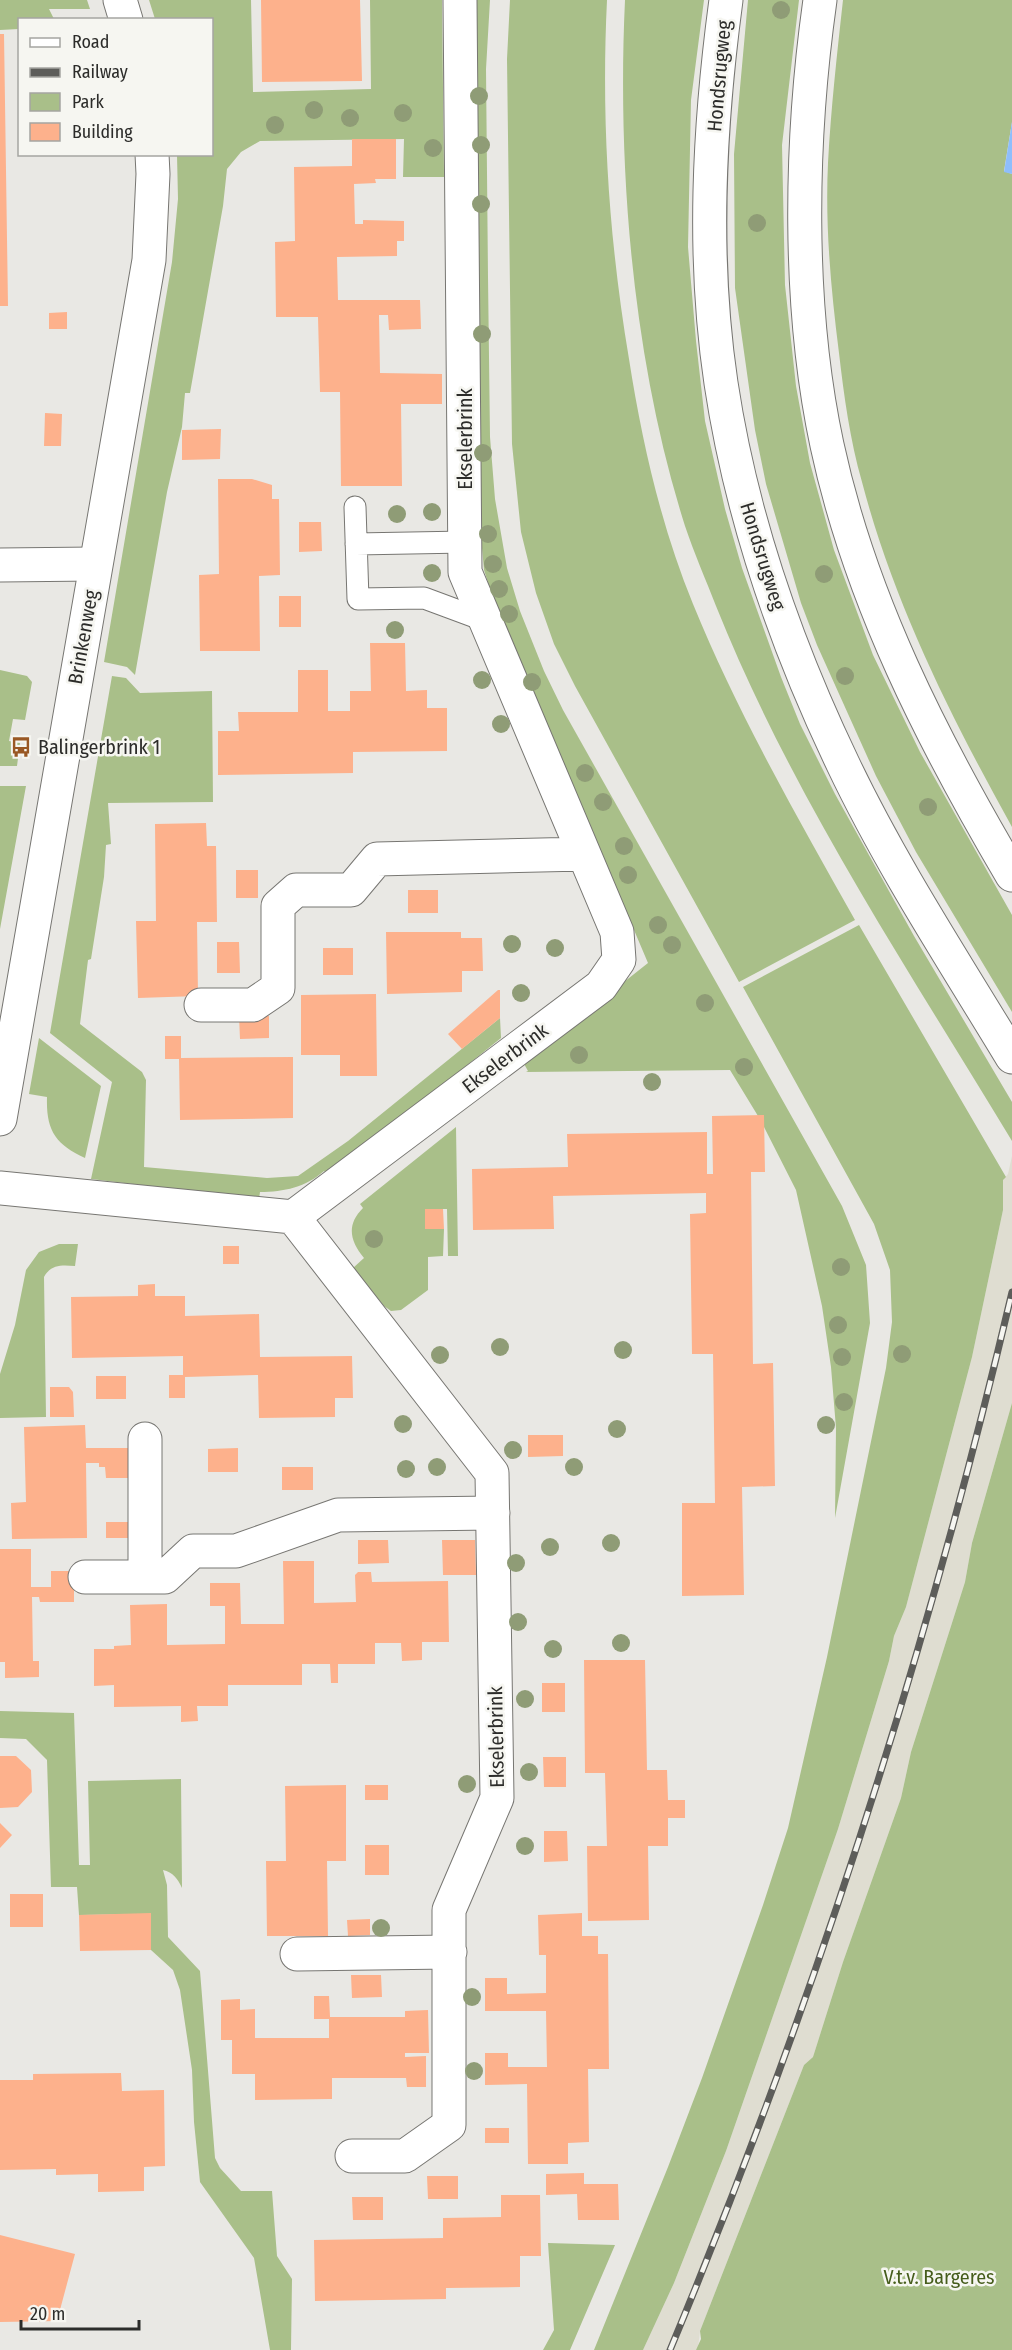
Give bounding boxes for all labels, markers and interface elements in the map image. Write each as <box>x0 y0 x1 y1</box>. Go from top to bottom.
legend <box>18 18 213 156</box>
street label: Hondsrugweg <box>702 19 736 133</box>
text: Road <box>72 31 109 53</box>
text: Railway <box>72 61 128 83</box>
text: Park <box>72 91 105 113</box>
text: Building <box>72 121 133 143</box>
street label: Ekselerbrink <box>453 388 477 490</box>
street label: Hondsrugweg <box>735 499 791 613</box>
street label: Brinkenweg <box>63 587 103 686</box>
bus stop icon: Balingerbrink 1 <box>9 735 33 759</box>
place label: Balingerbrink 1 <box>38 735 160 759</box>
street label: Ekselerbrink <box>457 1017 553 1098</box>
street label: Ekselerbrink <box>483 1685 509 1788</box>
park label: V.t.v. Bargeres <box>883 2265 995 2289</box>
scale bar <box>21 2293 140 2331</box>
text: 20 m <box>30 2303 65 2325</box>

